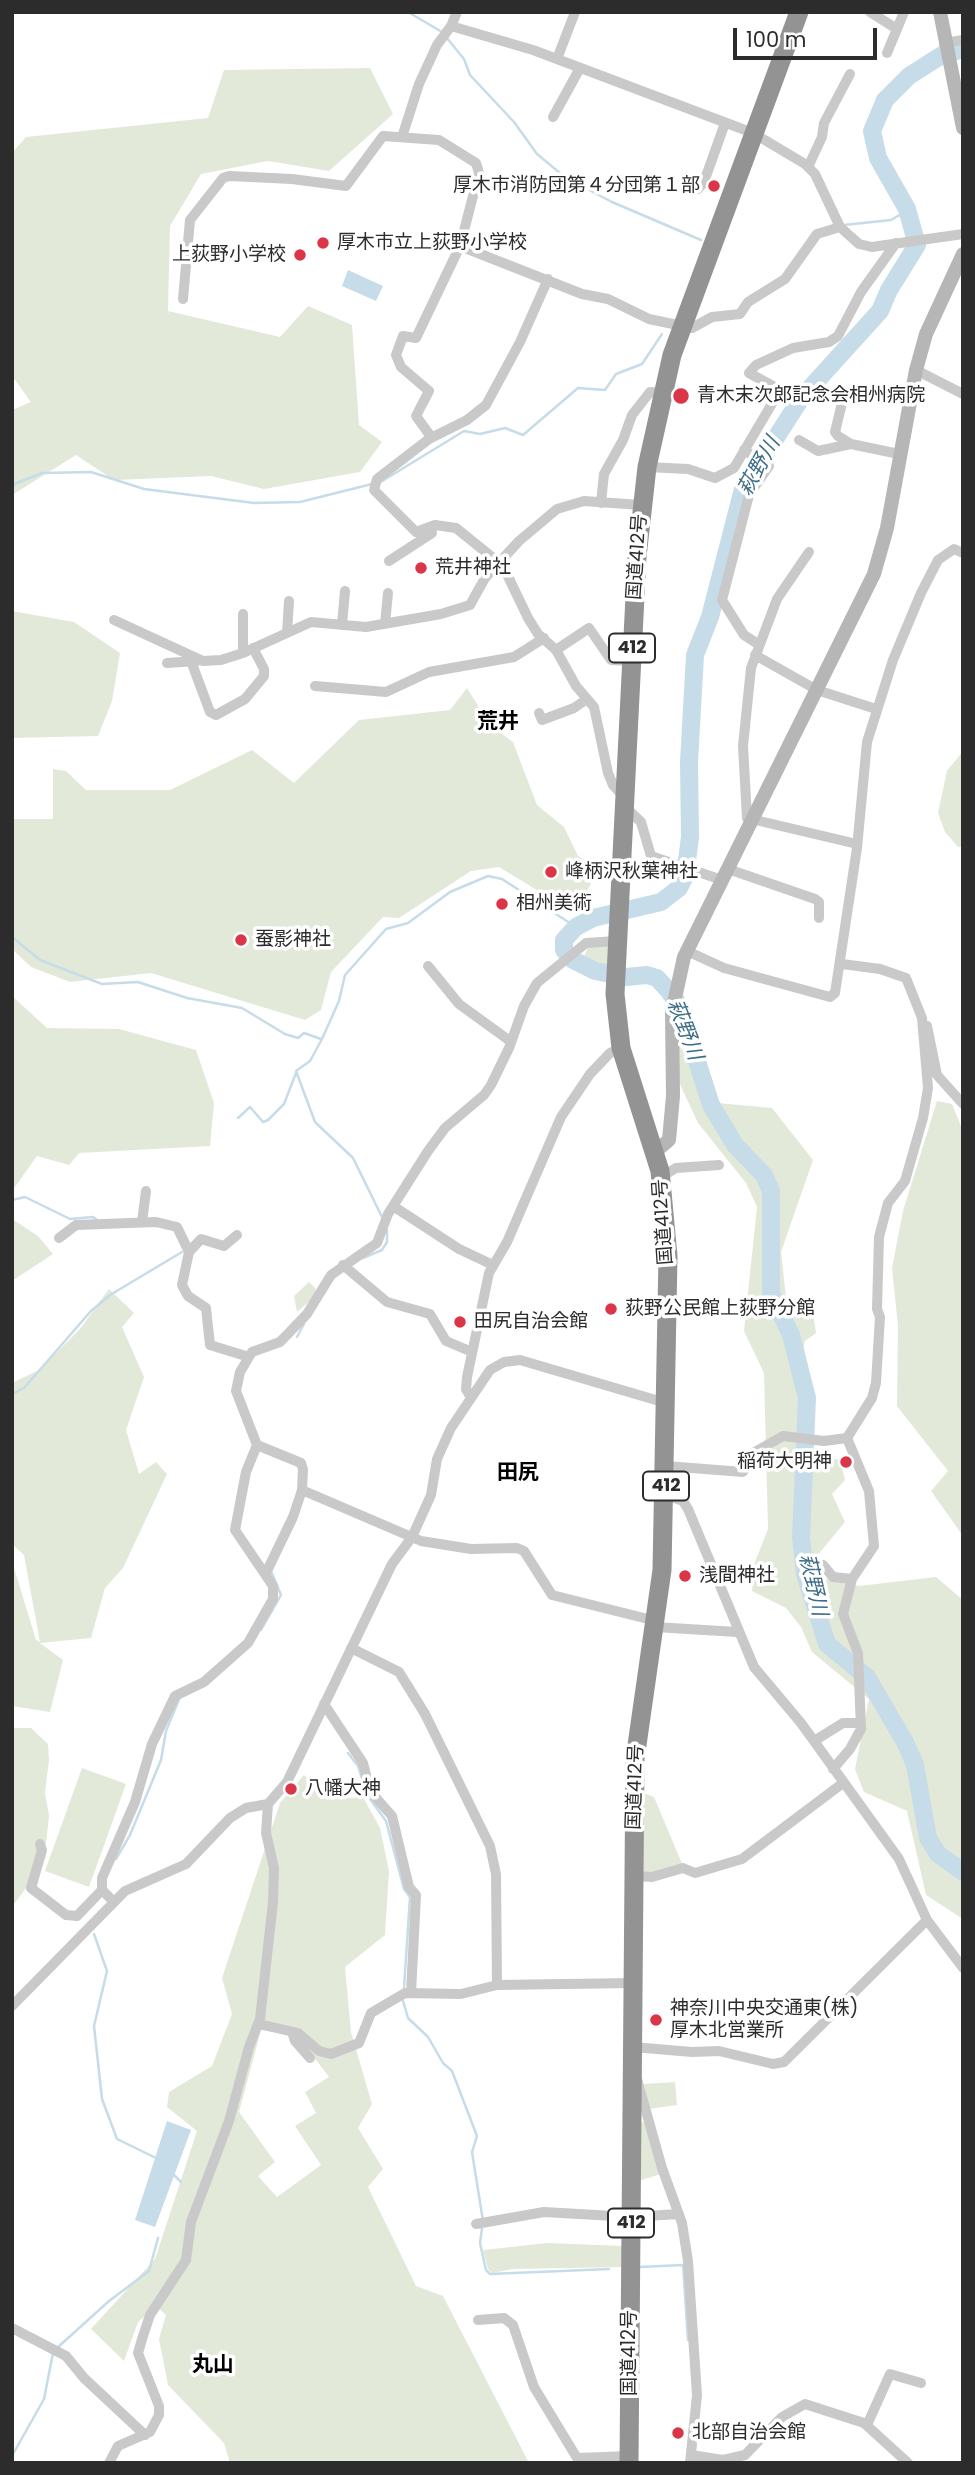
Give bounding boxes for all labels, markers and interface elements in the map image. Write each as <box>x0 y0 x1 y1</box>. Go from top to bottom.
scale bar <box>737 14 880 58</box>
text: 100 m <box>746 25 806 54</box>
place label: 厚木市消防団第４分団第１部 <box>453 175 700 197</box>
marker: 厚木市消防団第４分団第１部 <box>706 178 722 194</box>
place label: 厚木市立上荻野小学校 <box>337 232 527 254</box>
marker: 厚木市立上荻野小学校 <box>315 235 331 251</box>
place label: 上荻野小学校 <box>172 244 286 266</box>
marker: 上荻野小学校 <box>292 247 308 263</box>
place label: 青木末次郎記念会相州病院 <box>697 385 925 407</box>
marker: 青木末次郎記念会相州病院 <box>671 386 691 406</box>
water label: 萩野川 <box>734 433 786 501</box>
street label: 国道412号 <box>624 513 652 601</box>
place label: 荒井神社 <box>435 557 511 579</box>
marker: 荒井神社 <box>413 560 429 576</box>
road number: 412 <box>609 634 655 662</box>
district label: 荒井 <box>477 710 519 736</box>
place label: 峰柄沢秋葉神社 <box>565 861 698 883</box>
marker: 峰柄沢秋葉神社 <box>543 864 559 880</box>
place label: 相州美術 <box>516 893 592 915</box>
marker: 相州美術 <box>494 896 510 912</box>
place label: 蚕影神社 <box>255 929 331 951</box>
marker: 蚕影神社 <box>233 932 249 948</box>
water label: 萩野川 <box>661 996 707 1064</box>
street label: 国道412号 <box>650 1178 678 1266</box>
place label: 荻野公民館上荻野分館 <box>625 1298 815 1320</box>
marker: 荻野公民館上荻野分館 <box>603 1301 619 1317</box>
place label: 田尻自治会館 <box>474 1311 588 1333</box>
marker: 田尻自治会館 <box>452 1314 468 1330</box>
place label: 稲荷大明神 <box>737 1451 832 1473</box>
marker: 稲荷大明神 <box>838 1454 854 1470</box>
district label: 田尻 <box>497 1461 539 1487</box>
road number: 412 <box>643 1471 689 1500</box>
water label: 萩野川 <box>793 1551 831 1619</box>
place label: 浅間神社 <box>699 1565 775 1587</box>
marker: 浅間神社 <box>677 1568 693 1584</box>
street label: 国道412号 <box>623 1744 649 1830</box>
place label: 八幡大神 <box>305 1778 381 1800</box>
marker: 八幡大神 <box>283 1781 299 1797</box>
place label: 神奈川中央交通東(株) 厚木北営業所 <box>670 1998 858 2042</box>
marker: 神奈川中央交通東(株) 厚木北営業所 <box>648 2012 664 2028</box>
road number: 412 <box>608 2208 654 2238</box>
street label: 国道412号 <box>619 2310 641 2396</box>
district label: 丸山 <box>192 2353 234 2379</box>
place label: 北部自治会館 <box>692 2422 806 2444</box>
marker: 北部自治会館 <box>670 2425 686 2441</box>

